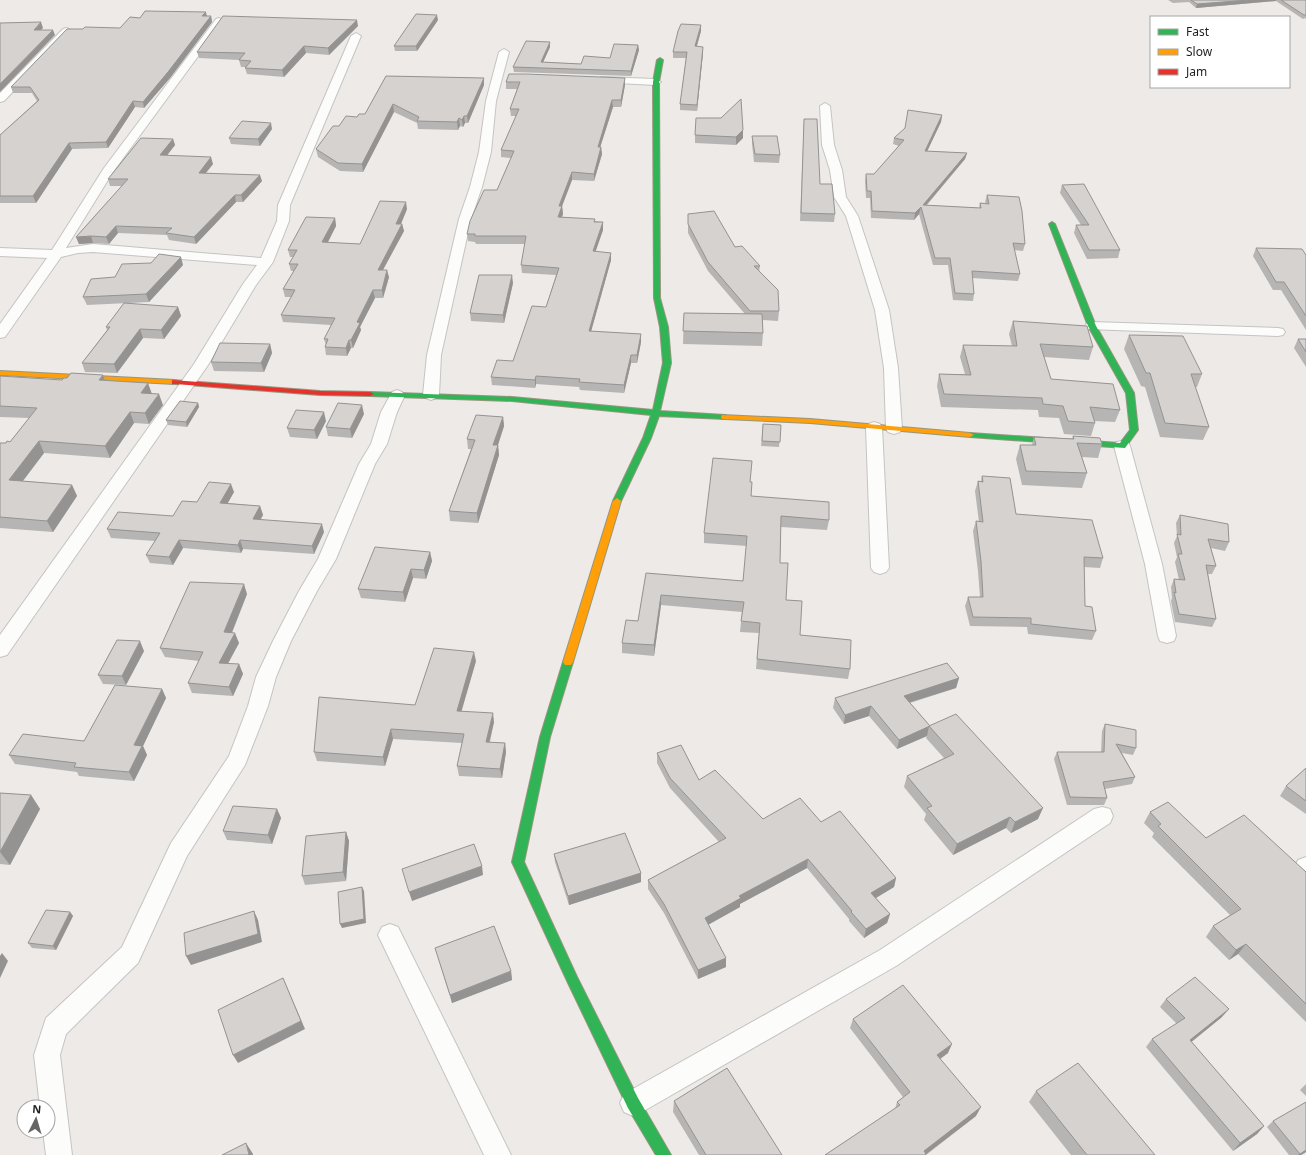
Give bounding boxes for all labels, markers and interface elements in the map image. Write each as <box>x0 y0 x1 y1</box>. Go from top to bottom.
legend <box>1150 16 1290 88</box>
text: Fast <box>1186 23 1210 40</box>
text: Slow <box>1186 43 1213 60</box>
text: Jam <box>1185 63 1207 80</box>
north arrow <box>16 1099 56 1139</box>
text: N <box>32 1101 42 1116</box>

